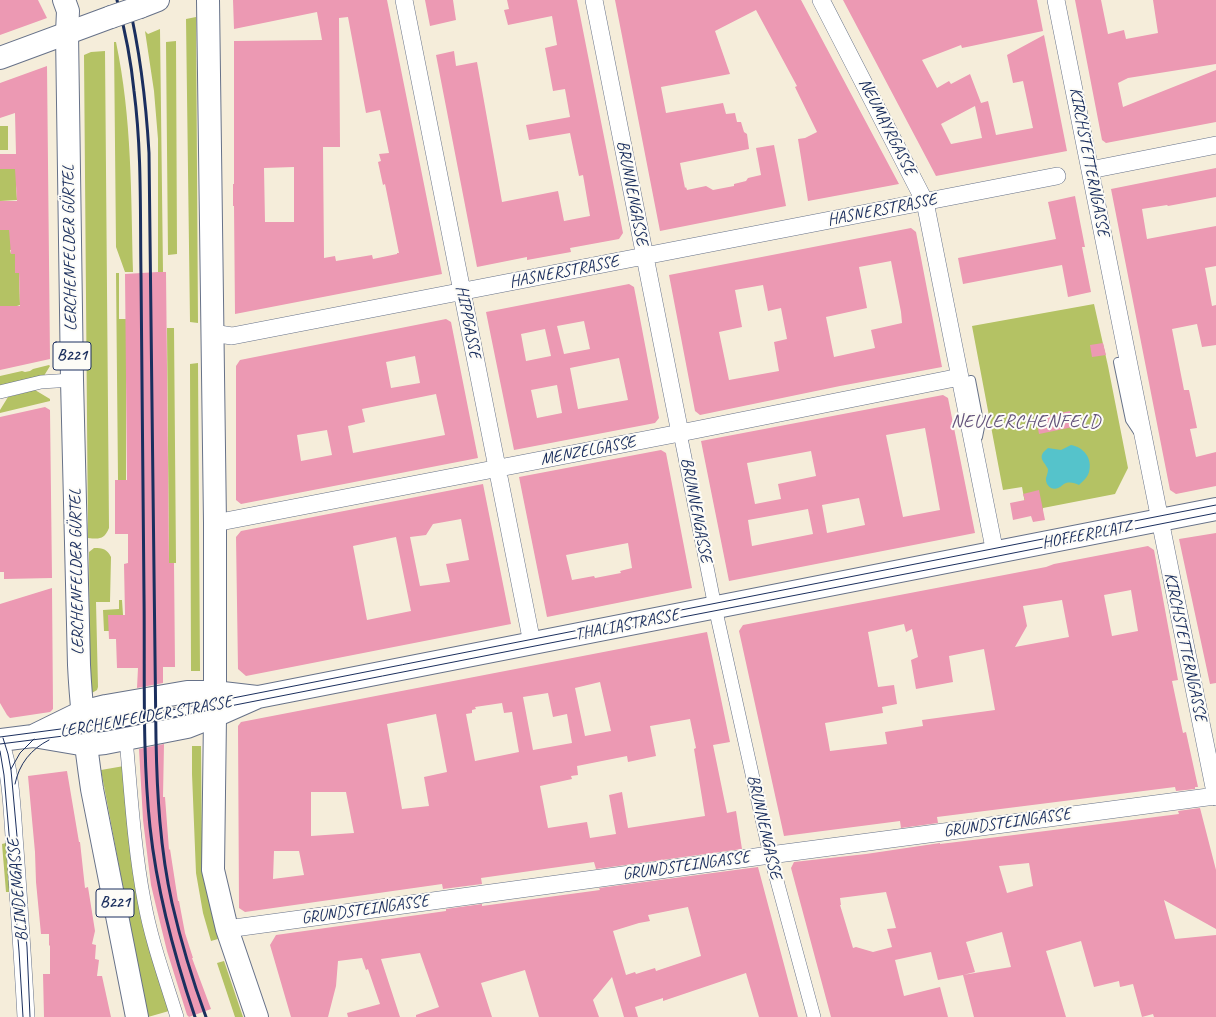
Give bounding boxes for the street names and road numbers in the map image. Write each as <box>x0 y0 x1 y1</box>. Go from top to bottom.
street label: NEUMAYRGASSE <box>854 75 920 179</box>
street label: KIRCHSTETTERNGASSE <box>1065 86 1113 238</box>
street label: BRUNNENGASSE <box>612 139 652 247</box>
street label: LERCHENFELDER GÜRTEL <box>58 165 82 331</box>
street label: HASNERSTRASSE <box>826 189 938 231</box>
street label: HASNERSTRASSE <box>508 251 620 293</box>
street label: HIPPGASSE <box>451 284 485 360</box>
road number: B221 <box>53 342 91 370</box>
street label: MENZELGASSE <box>539 432 637 470</box>
street label: BRUNNENGASSE <box>676 456 716 564</box>
street label: LERCHENFELDER GÜRTEL <box>65 489 89 655</box>
street label: HOFFERPLATZ <box>1040 516 1134 554</box>
street label: KIRCHSTETTERNGASSE <box>1159 571 1211 723</box>
street label: THALIASTRASSE <box>573 605 681 645</box>
street label: LERCHENFELDER STRASSE <box>58 692 234 742</box>
street label: BRUNNENGASSE <box>742 773 786 881</box>
street label: GRUNDSTEINGASSE <box>942 804 1072 842</box>
street label: BLINDENGASSE <box>3 838 33 942</box>
street label: GRUNDSTEINGASSE <box>621 847 751 885</box>
road number: B221 <box>96 889 134 917</box>
street label: GRUNDSTEINGASSE <box>300 891 430 929</box>

